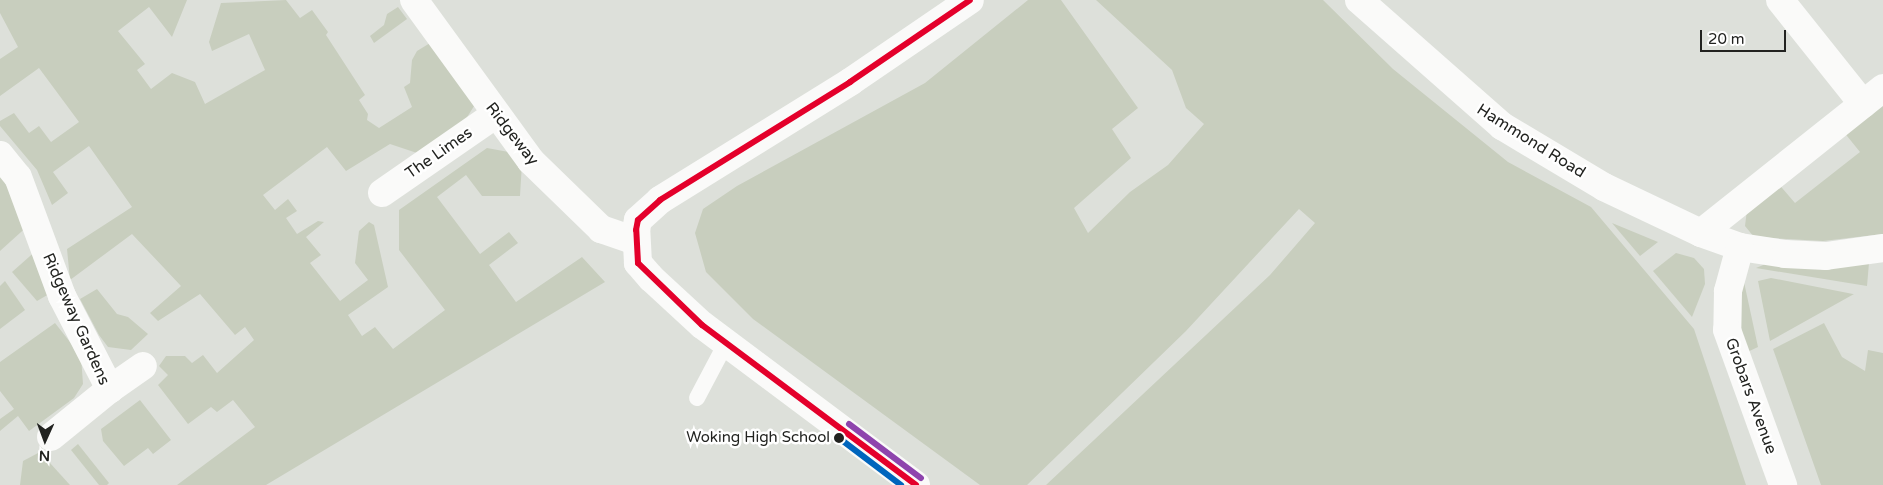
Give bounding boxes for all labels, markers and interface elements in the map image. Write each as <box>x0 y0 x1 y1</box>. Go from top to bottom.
scale bar <box>1703 20 1789 52</box>
text: 20 m <box>1708 30 1745 48</box>
street label: Ridgeway <box>481 99 543 169</box>
street label: Hammond Road <box>1473 100 1589 182</box>
street label: The Limes <box>402 123 476 183</box>
street label: Ridgeway Gardens <box>38 250 114 388</box>
street label: Grobars Avenue <box>1721 335 1781 457</box>
north arrow <box>20 415 70 465</box>
place label: Woking High School <box>686 429 830 447</box>
marker: Woking High School <box>834 433 844 443</box>
text: N <box>39 447 50 464</box>

